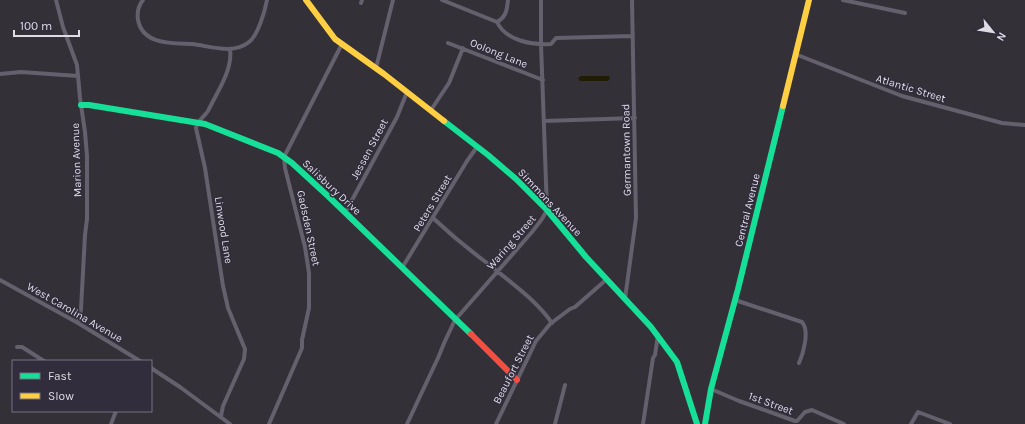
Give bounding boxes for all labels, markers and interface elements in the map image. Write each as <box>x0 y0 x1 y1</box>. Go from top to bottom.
scale bar <box>14 12 79 38</box>
north arrow <box>973 12 1013 52</box>
text: 100 m <box>20 19 52 33</box>
text: N <box>994 30 1009 43</box>
street label: Oolong Lane <box>468 36 530 71</box>
street label: Atlantic Street <box>874 72 947 105</box>
street label: Germantown Road <box>619 104 634 196</box>
street label: Jessen Street <box>348 117 391 182</box>
street label: Marion Avenue <box>69 122 84 197</box>
street label: Salisbury Drive <box>300 157 364 218</box>
street label: Simmons Avenue <box>515 166 585 239</box>
street label: Peters Street <box>410 172 455 234</box>
street label: Central Avenue <box>732 172 763 248</box>
street label: Gadsden Street <box>294 189 323 267</box>
street label: Linwood Lane <box>212 196 235 265</box>
street label: Waring Street <box>484 212 539 272</box>
street label: West Carolina Avenue <box>25 280 125 345</box>
street label: Beaufort Street <box>490 332 536 406</box>
legend <box>12 360 152 412</box>
text: Fast <box>48 369 72 383</box>
text: Slow <box>48 389 74 403</box>
street label: 1st Street <box>747 389 795 418</box>

